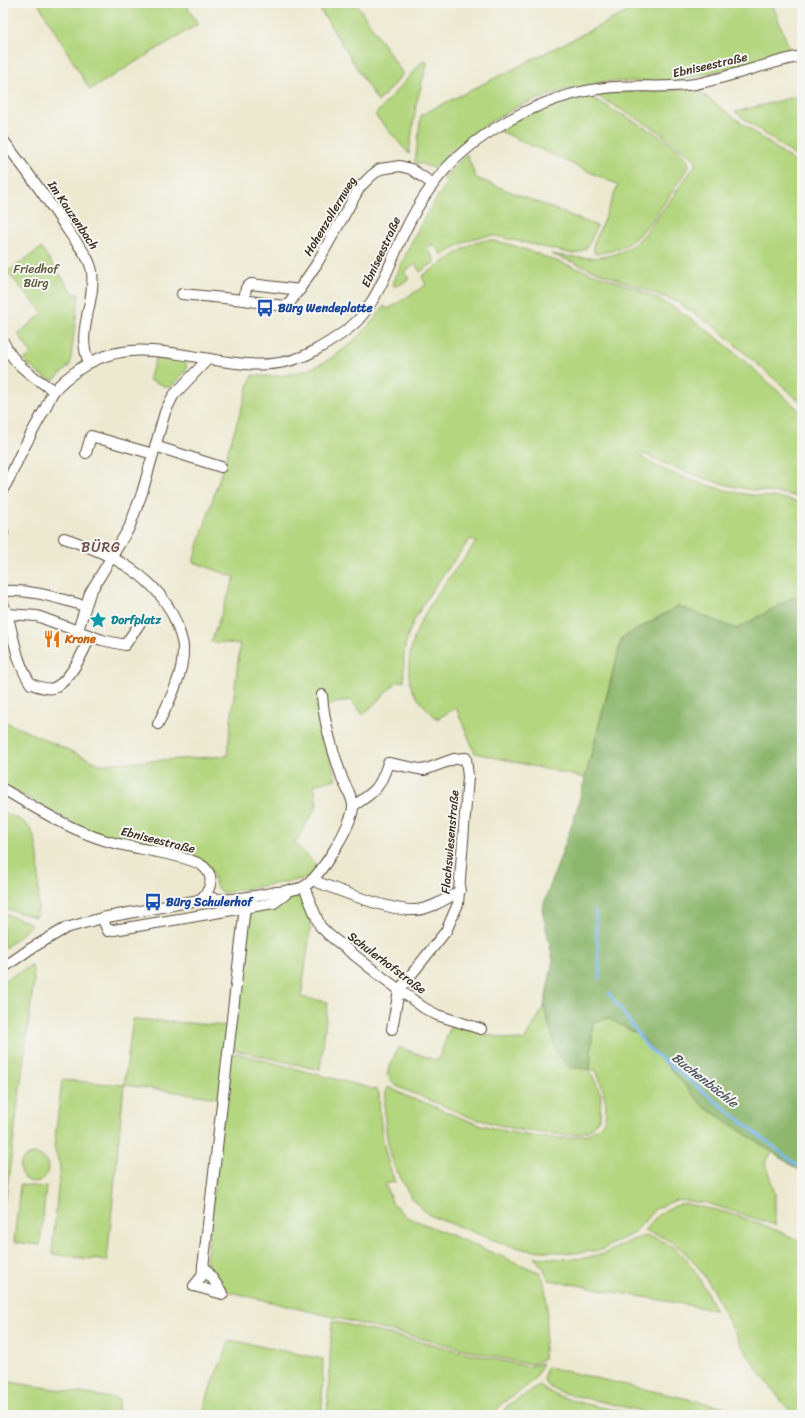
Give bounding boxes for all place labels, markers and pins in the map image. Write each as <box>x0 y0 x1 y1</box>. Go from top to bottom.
place label: Bürg Wendeplatte <box>278 297 373 319</box>
bus stop icon: Bürg Wendeplatte <box>255 298 275 318</box>
place label: Dorfplatz <box>111 609 161 631</box>
place icon: Dorfplatz <box>88 610 108 630</box>
place label: Krone <box>64 628 97 650</box>
restaurant icon: Krone <box>42 629 62 649</box>
place label: Bürg Schulerhof <box>166 891 254 913</box>
bus stop icon: Bürg Schulerhof <box>143 892 163 912</box>

